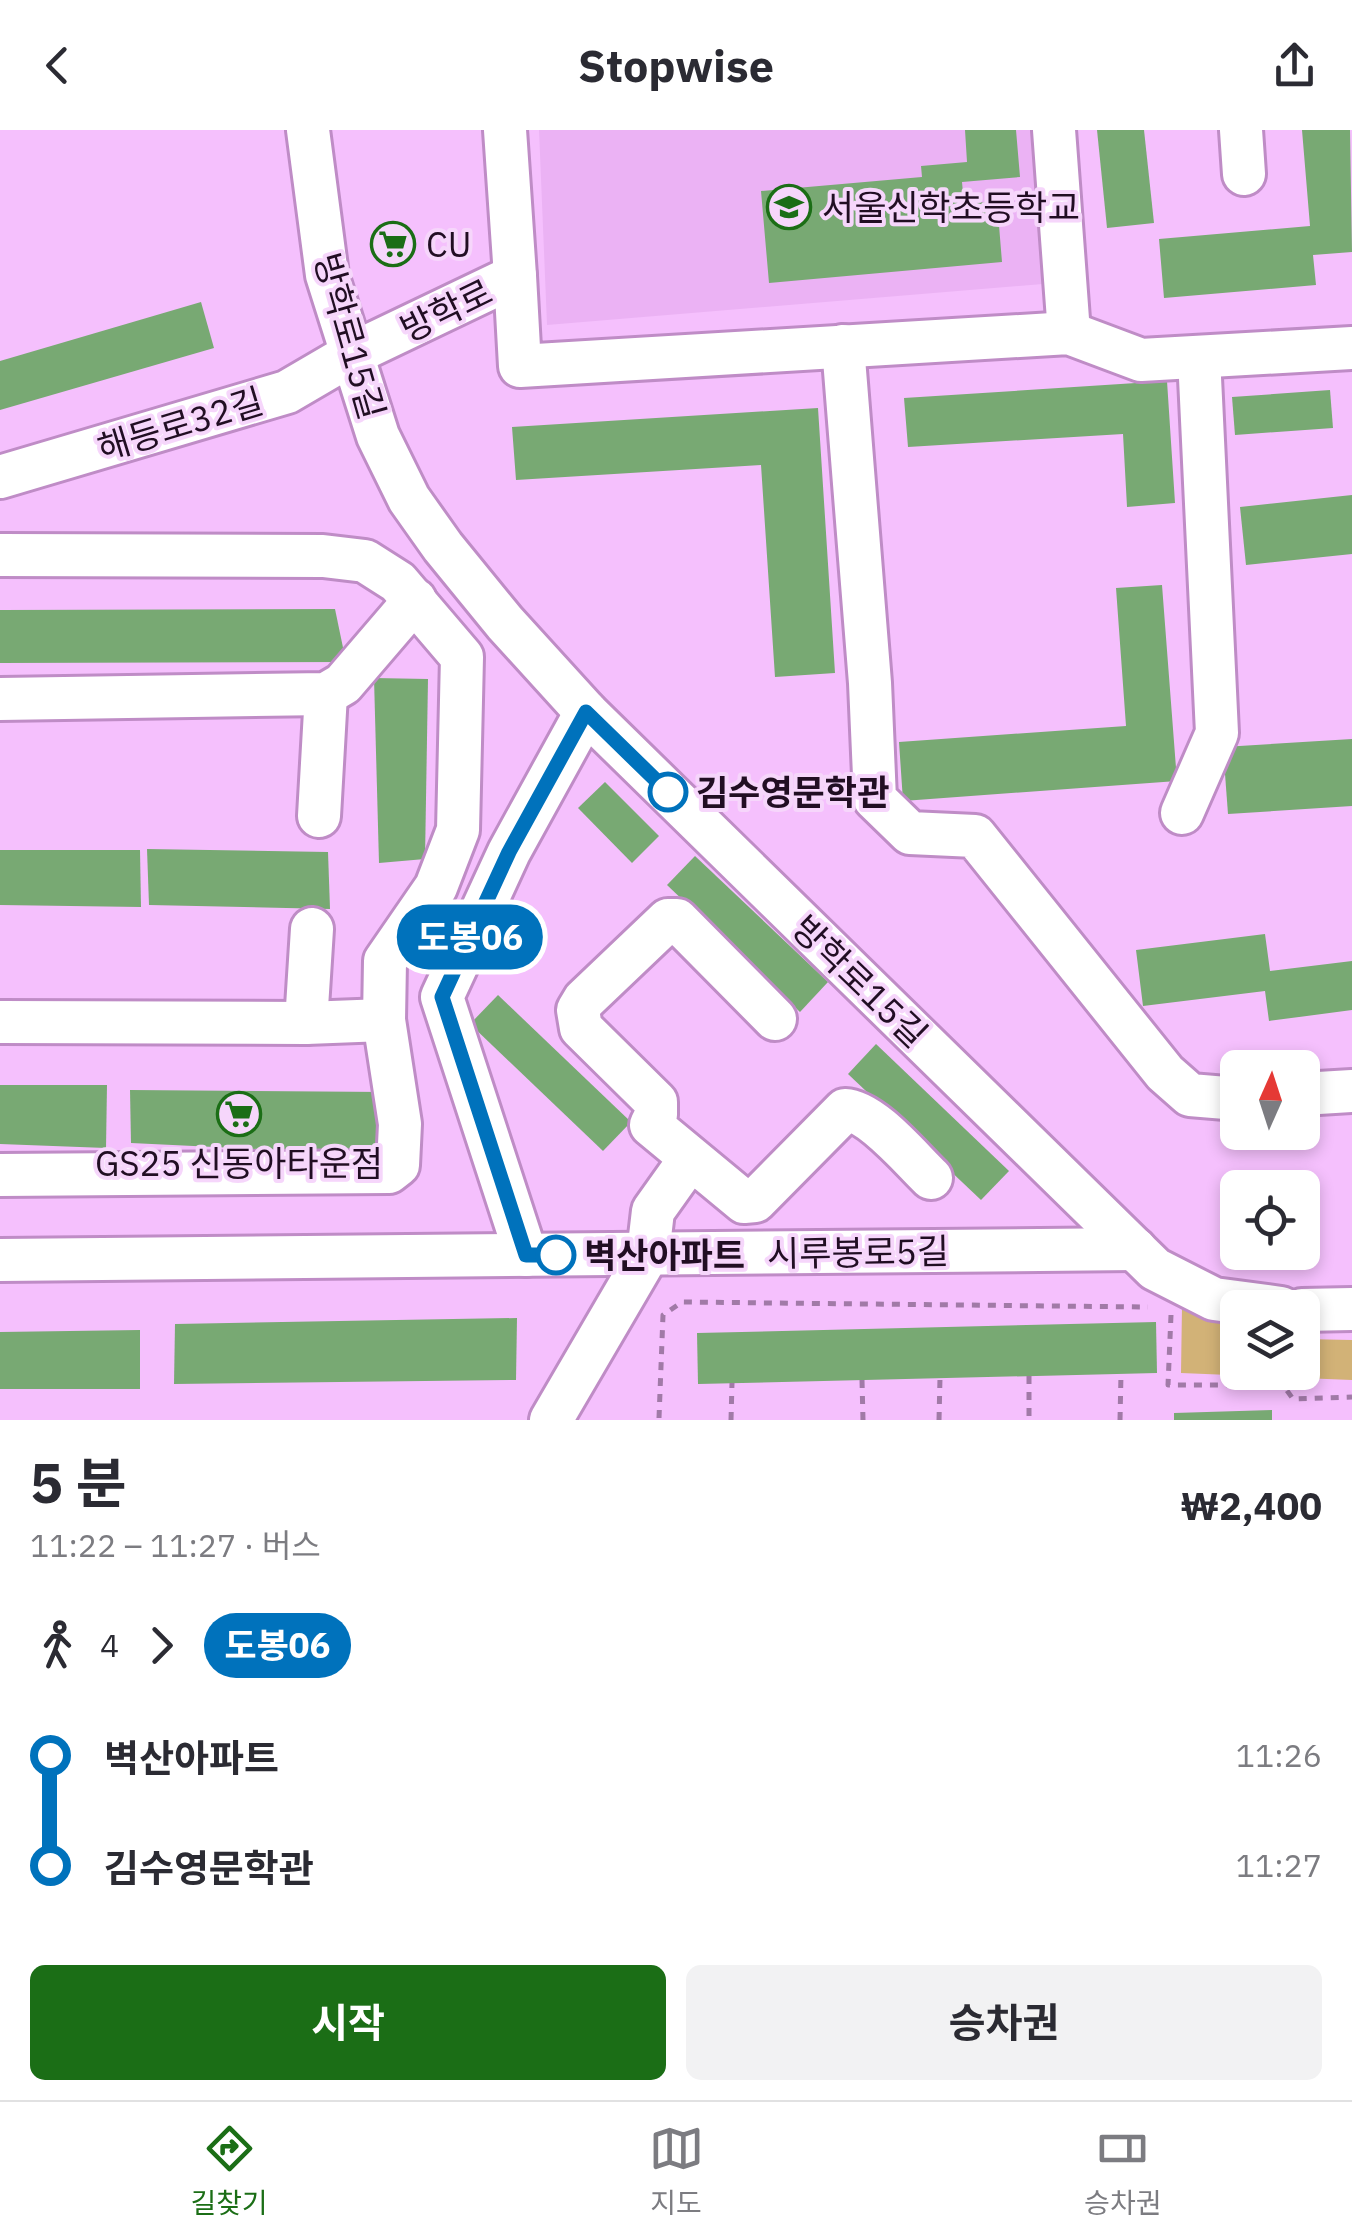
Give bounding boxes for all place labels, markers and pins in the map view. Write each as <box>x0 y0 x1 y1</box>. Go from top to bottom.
school or university icon: 서울신학초등학교 <box>766 184 812 230</box>
place label: 서울신학초등학교 <box>822 184 1080 230</box>
supermarket icon: CU <box>370 221 416 267</box>
place label: CU <box>426 221 471 267</box>
place label: 김수영문학관 <box>696 769 889 815</box>
marker: 김수영문학관 <box>649 773 687 811</box>
supermarket icon: GS25 신동아타운점 <box>216 1091 262 1137</box>
place label: GS25 신동아타운점 <box>95 1140 383 1186</box>
place label: 벽산아파트 <box>584 1232 745 1278</box>
marker: 벽산아파트 <box>537 1236 575 1274</box>

